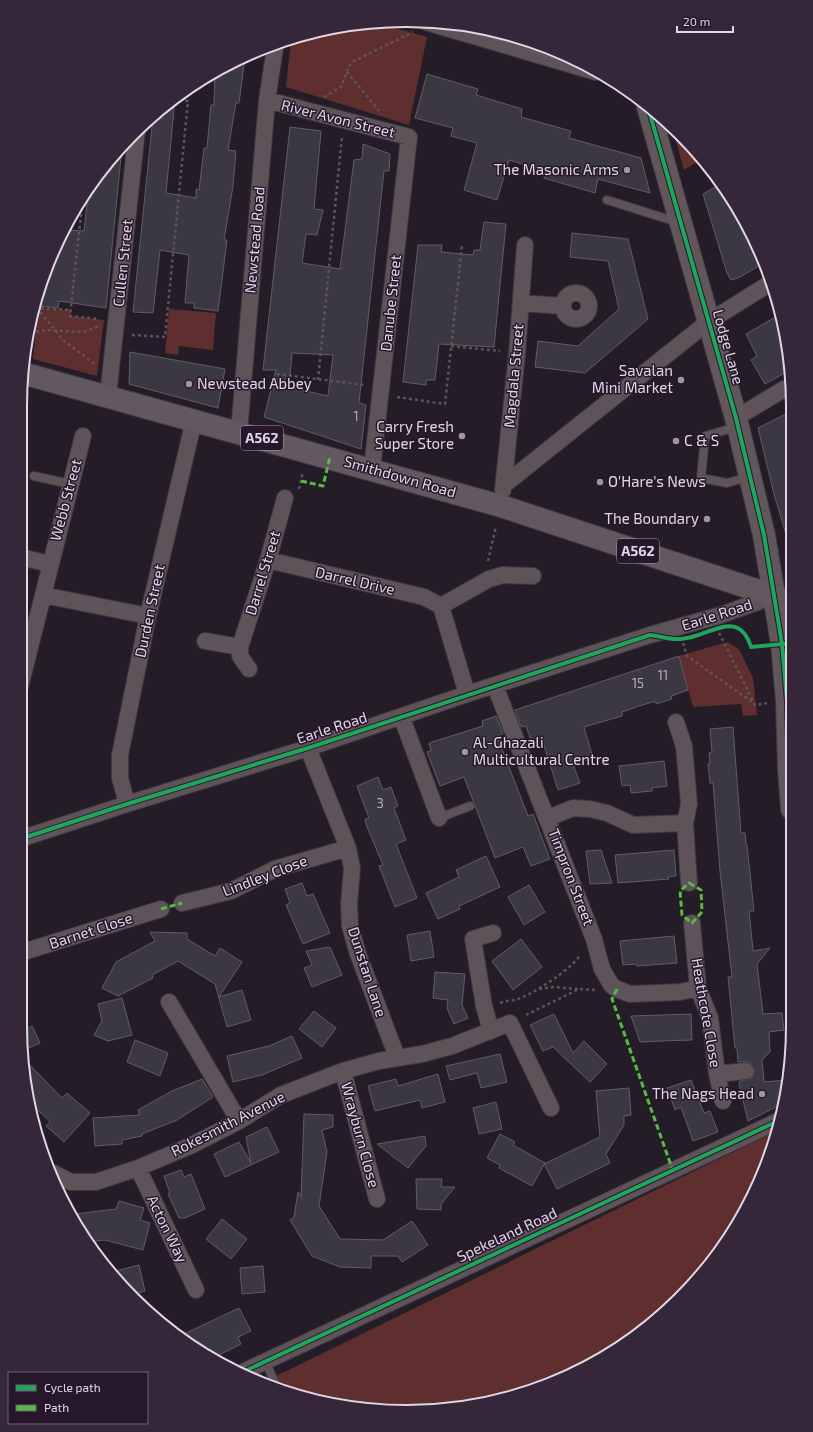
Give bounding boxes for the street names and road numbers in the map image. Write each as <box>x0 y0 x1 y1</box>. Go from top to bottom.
street label: River Avon Street <box>279 95 397 141</box>
street label: Newstead Road <box>240 186 268 294</box>
street label: Cullen Street <box>108 218 136 308</box>
street label: Danube Street <box>376 253 404 352</box>
street label: Lodge Lane <box>710 307 748 386</box>
street label: Magdala Street <box>499 323 527 429</box>
road number: A562 <box>241 426 283 450</box>
street label: Smithdown Road <box>342 451 458 501</box>
street label: Webb Street <box>45 457 85 543</box>
street label: Darrel Street <box>241 528 283 617</box>
road number: A562 <box>617 539 659 563</box>
street label: Durden Street <box>130 562 168 659</box>
street label: Darrel Drive <box>314 562 397 598</box>
street label: Earle Road <box>679 594 754 634</box>
street label: Earle Road <box>294 707 369 747</box>
street label: Timpron Street <box>545 826 599 928</box>
street label: Lindley Close <box>220 851 310 899</box>
street label: Barnet Close <box>47 908 135 952</box>
street label: Dunstan Lane <box>345 924 391 1019</box>
street label: Heathcote Close <box>689 957 725 1069</box>
street label: Wrayburn Close <box>338 1080 384 1190</box>
street label: Rokesmith Avenue <box>168 1087 287 1160</box>
street label: Acton Way <box>144 1192 192 1265</box>
street label: Spekeland Road <box>454 1203 560 1265</box>

